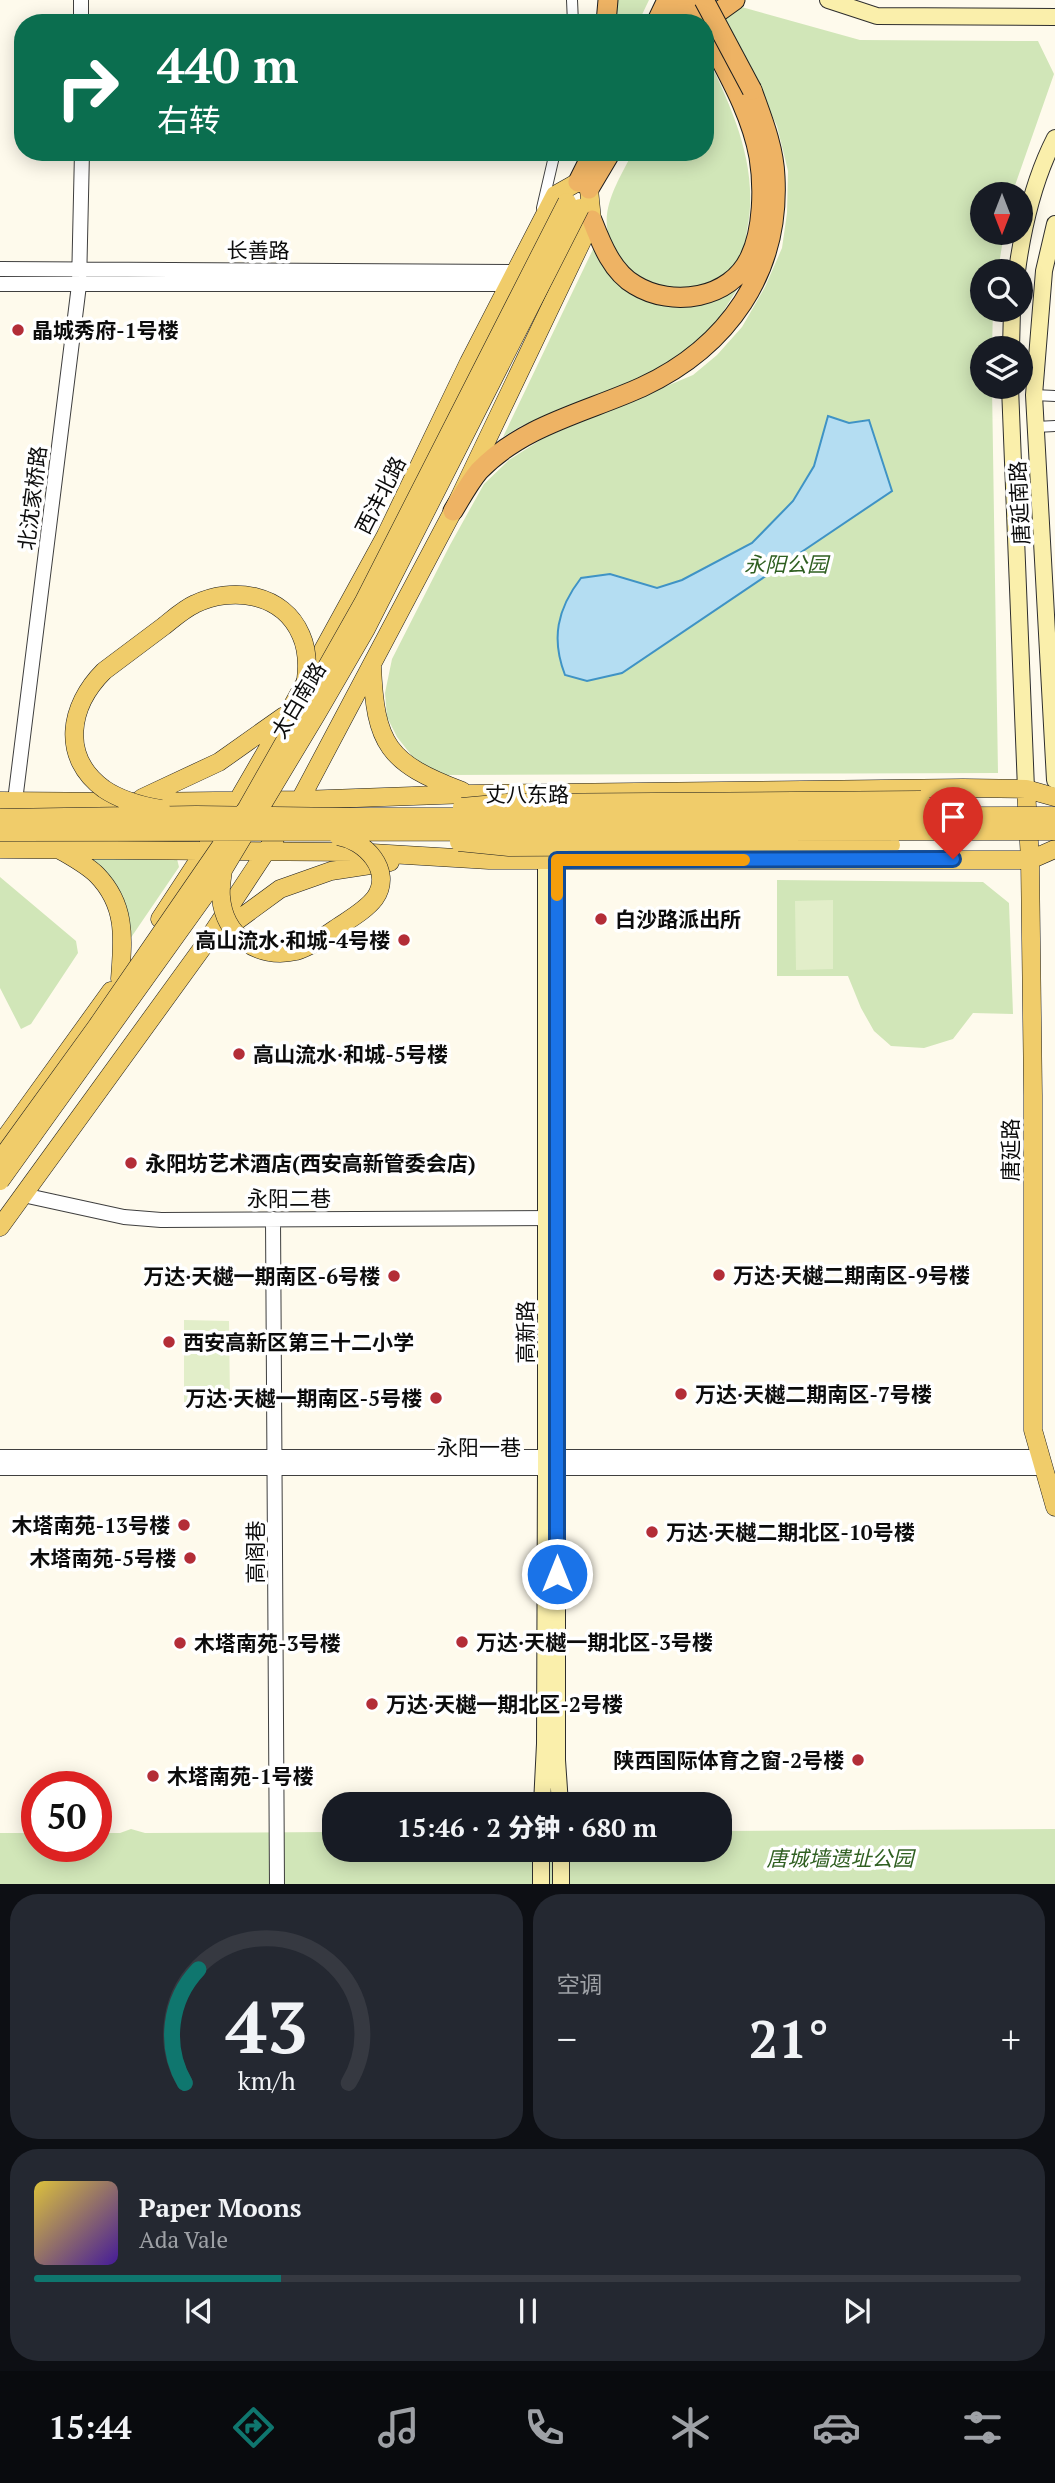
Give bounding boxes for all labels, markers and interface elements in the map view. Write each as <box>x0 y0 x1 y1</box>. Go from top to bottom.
text: 440 m <box>157 32 299 97</box>
icon: right <box>42 42 133 133</box>
text: 右转 <box>157 99 221 141</box>
north arrow <box>970 182 1032 245</box>
map controls <box>970 182 1033 399</box>
street label: 长善路 <box>227 236 290 264</box>
button: search <box>970 259 1033 322</box>
place label: 晶城秀府-1号楼 <box>32 316 179 344</box>
marker: 晶城秀府-1号楼 <box>10 322 26 338</box>
button: layers <box>970 336 1033 399</box>
street label: 北沈家桥路 <box>12 444 52 552</box>
street label: 西沣北路 <box>348 451 412 539</box>
street label: 唐延南路 <box>1003 460 1035 546</box>
park label: 永阳公园 <box>744 550 831 578</box>
street label: 太白南路 <box>264 657 332 743</box>
street label: 丈八东路 <box>485 780 569 808</box>
pin <box>923 787 983 859</box>
icon: arrive <box>934 798 972 836</box>
place label: 白沙路派出所 <box>615 905 741 933</box>
marker: 白沙路派出所 <box>593 911 609 927</box>
place label: 高山流水·和城-4号楼 <box>195 926 390 954</box>
marker: 高山流水·和城-4号楼 <box>396 932 412 948</box>
place label: 高山流水·和城-5号楼 <box>253 1040 448 1068</box>
marker: 高山流水·和城-5号楼 <box>231 1046 247 1062</box>
street label: 唐延路 <box>996 1119 1024 1182</box>
place label: 永阳坊艺术酒店(西安高新管委会店) <box>145 1149 476 1177</box>
marker: 永阳坊艺术酒店(西安高新管委会店) <box>123 1155 139 1171</box>
street label: 永阳二巷 <box>247 1184 331 1212</box>
place label: 万达·天樾二期南区-9号楼 <box>733 1261 970 1289</box>
place label: 万达·天樾一期南区-6号楼 <box>143 1262 380 1290</box>
marker: 万达·天樾二期南区-9号楼 <box>711 1267 727 1283</box>
marker: 万达·天樾一期南区-6号楼 <box>386 1268 402 1284</box>
street label: 高新路 <box>511 1301 539 1364</box>
place label: 西安高新区第三十二小学 <box>183 1328 414 1356</box>
marker: 西安高新区第三十二小学 <box>161 1334 177 1350</box>
place label: 万达·天樾二期南区-7号楼 <box>695 1380 932 1408</box>
place label: 万达·天樾一期南区-5号楼 <box>185 1384 422 1412</box>
marker: 万达·天樾二期南区-7号楼 <box>673 1386 689 1402</box>
marker: 万达·天樾一期南区-5号楼 <box>428 1390 444 1406</box>
street label: 永阳一巷 <box>437 1433 521 1461</box>
place label: 木塔南苑-13号楼 <box>12 1511 170 1539</box>
marker: 木塔南苑-13号楼 <box>176 1517 192 1533</box>
place label: 万达·天樾二期北区-10号楼 <box>666 1518 915 1546</box>
street label: 高阁巷 <box>241 1521 269 1584</box>
marker: 万达·天樾二期北区-10号楼 <box>644 1524 660 1540</box>
position arrow <box>520 1537 594 1611</box>
place label: 木塔南苑-5号楼 <box>29 1544 176 1572</box>
marker: 木塔南苑-5号楼 <box>182 1550 198 1566</box>
place label: 万达·天樾一期北区-3号楼 <box>476 1628 713 1656</box>
place label: 木塔南苑-3号楼 <box>194 1629 341 1657</box>
marker: 万达·天樾一期北区-3号楼 <box>454 1634 470 1650</box>
marker: 木塔南苑-3号楼 <box>172 1635 188 1651</box>
place label: 万达·天樾一期北区-2号楼 <box>386 1690 623 1718</box>
marker: 万达·天樾一期北区-2号楼 <box>364 1696 380 1712</box>
place label: 陕西国际体育之窗-2号楼 <box>613 1746 844 1774</box>
marker: 陕西国际体育之窗-2号楼 <box>850 1752 866 1768</box>
place label: 木塔南苑-1号楼 <box>167 1762 314 1790</box>
marker: 木塔南苑-1号楼 <box>145 1768 161 1784</box>
speed limit sign: 50 <box>21 1771 112 1862</box>
text: 15:46 · 2 分钟 · 680 m <box>397 1810 657 1844</box>
park label: 唐城墙遗址公园 <box>767 1844 916 1872</box>
text: 空调 <box>557 1969 603 2000</box>
text: 43 <box>225 1977 307 2074</box>
text: 21° <box>749 2004 829 2073</box>
text: − <box>557 2014 577 2064</box>
text: + <box>1001 2014 1021 2064</box>
text: km/h <box>237 2063 295 2096</box>
text: Paper Moons <box>139 2190 302 2224</box>
text: Ada Vale <box>139 2224 228 2255</box>
icon: previous <box>180 2292 218 2330</box>
icon: pause <box>509 2292 547 2330</box>
icon: next <box>838 2292 876 2330</box>
icon: directions <box>229 2403 278 2452</box>
icon: music <box>374 2403 423 2452</box>
icon: phone <box>520 2403 569 2452</box>
icon: climate <box>666 2403 715 2452</box>
icon: car <box>812 2403 861 2452</box>
icon: filters <box>958 2403 1007 2452</box>
text: 15:44 <box>48 2406 132 2448</box>

